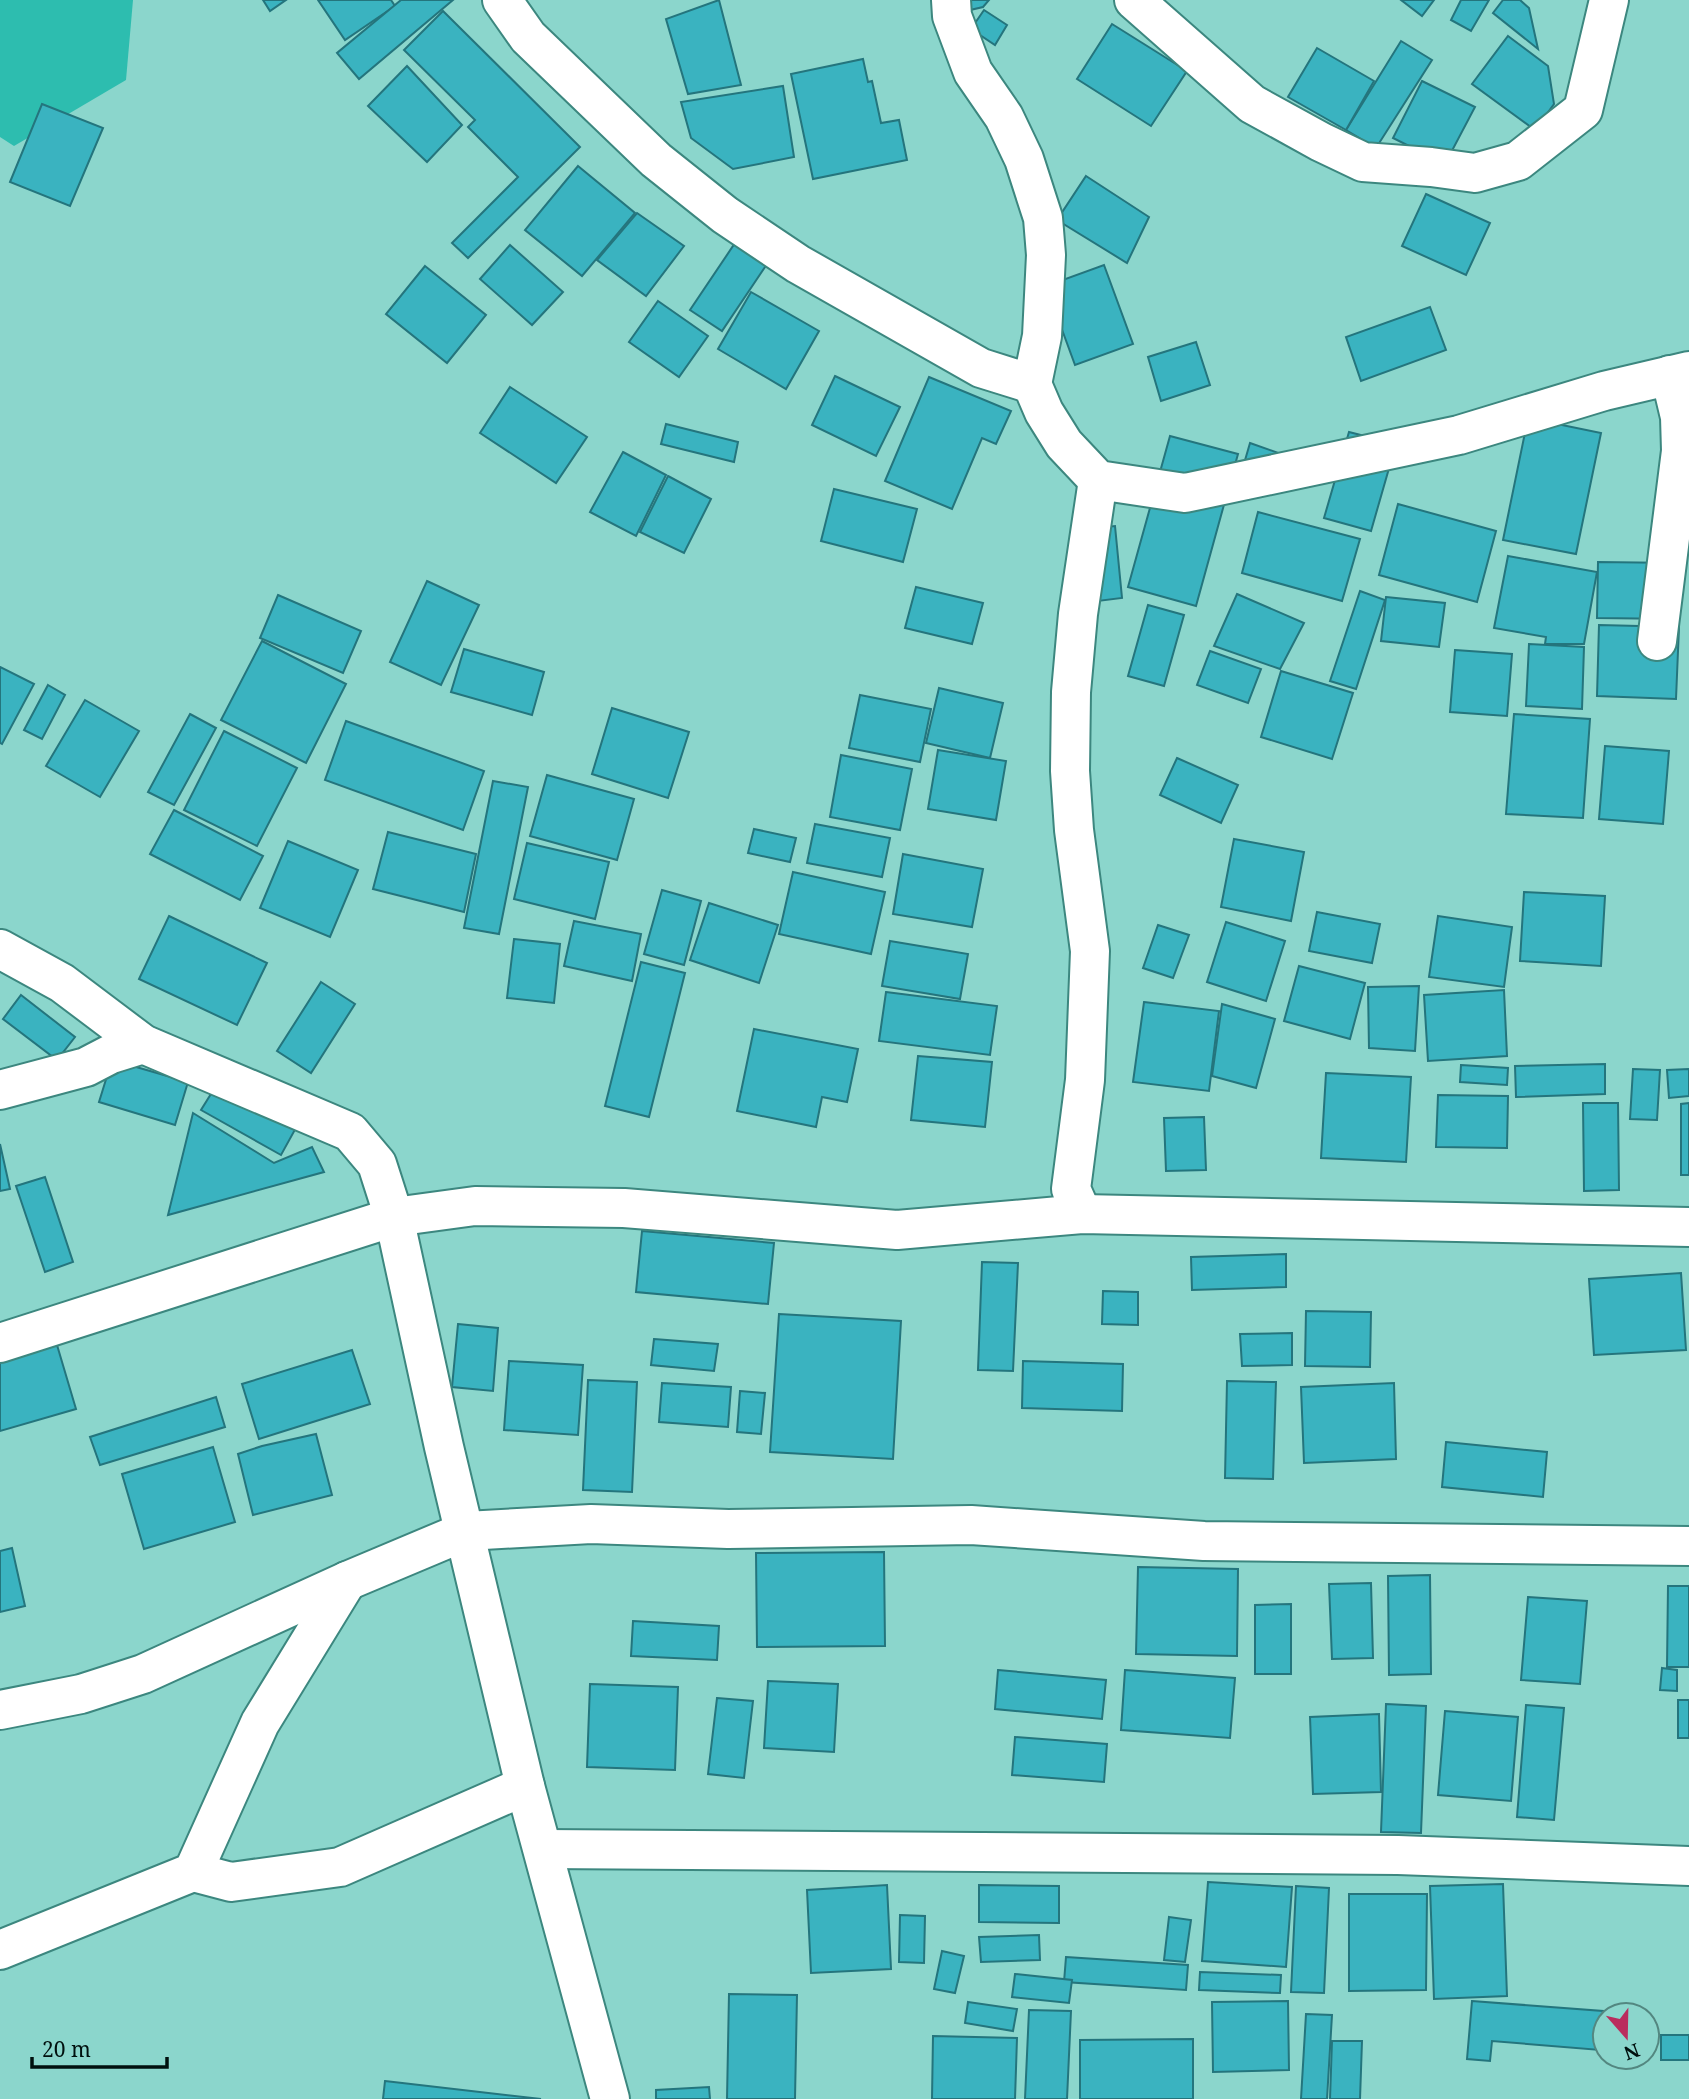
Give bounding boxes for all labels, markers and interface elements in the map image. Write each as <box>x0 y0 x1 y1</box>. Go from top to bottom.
north arrow <box>1591 2001 1661 2071</box>
scale bar <box>32 2025 166 2070</box>
text: 20 m <box>42 2035 91 2063</box>
text: N <box>1620 2037 1643 2067</box>

